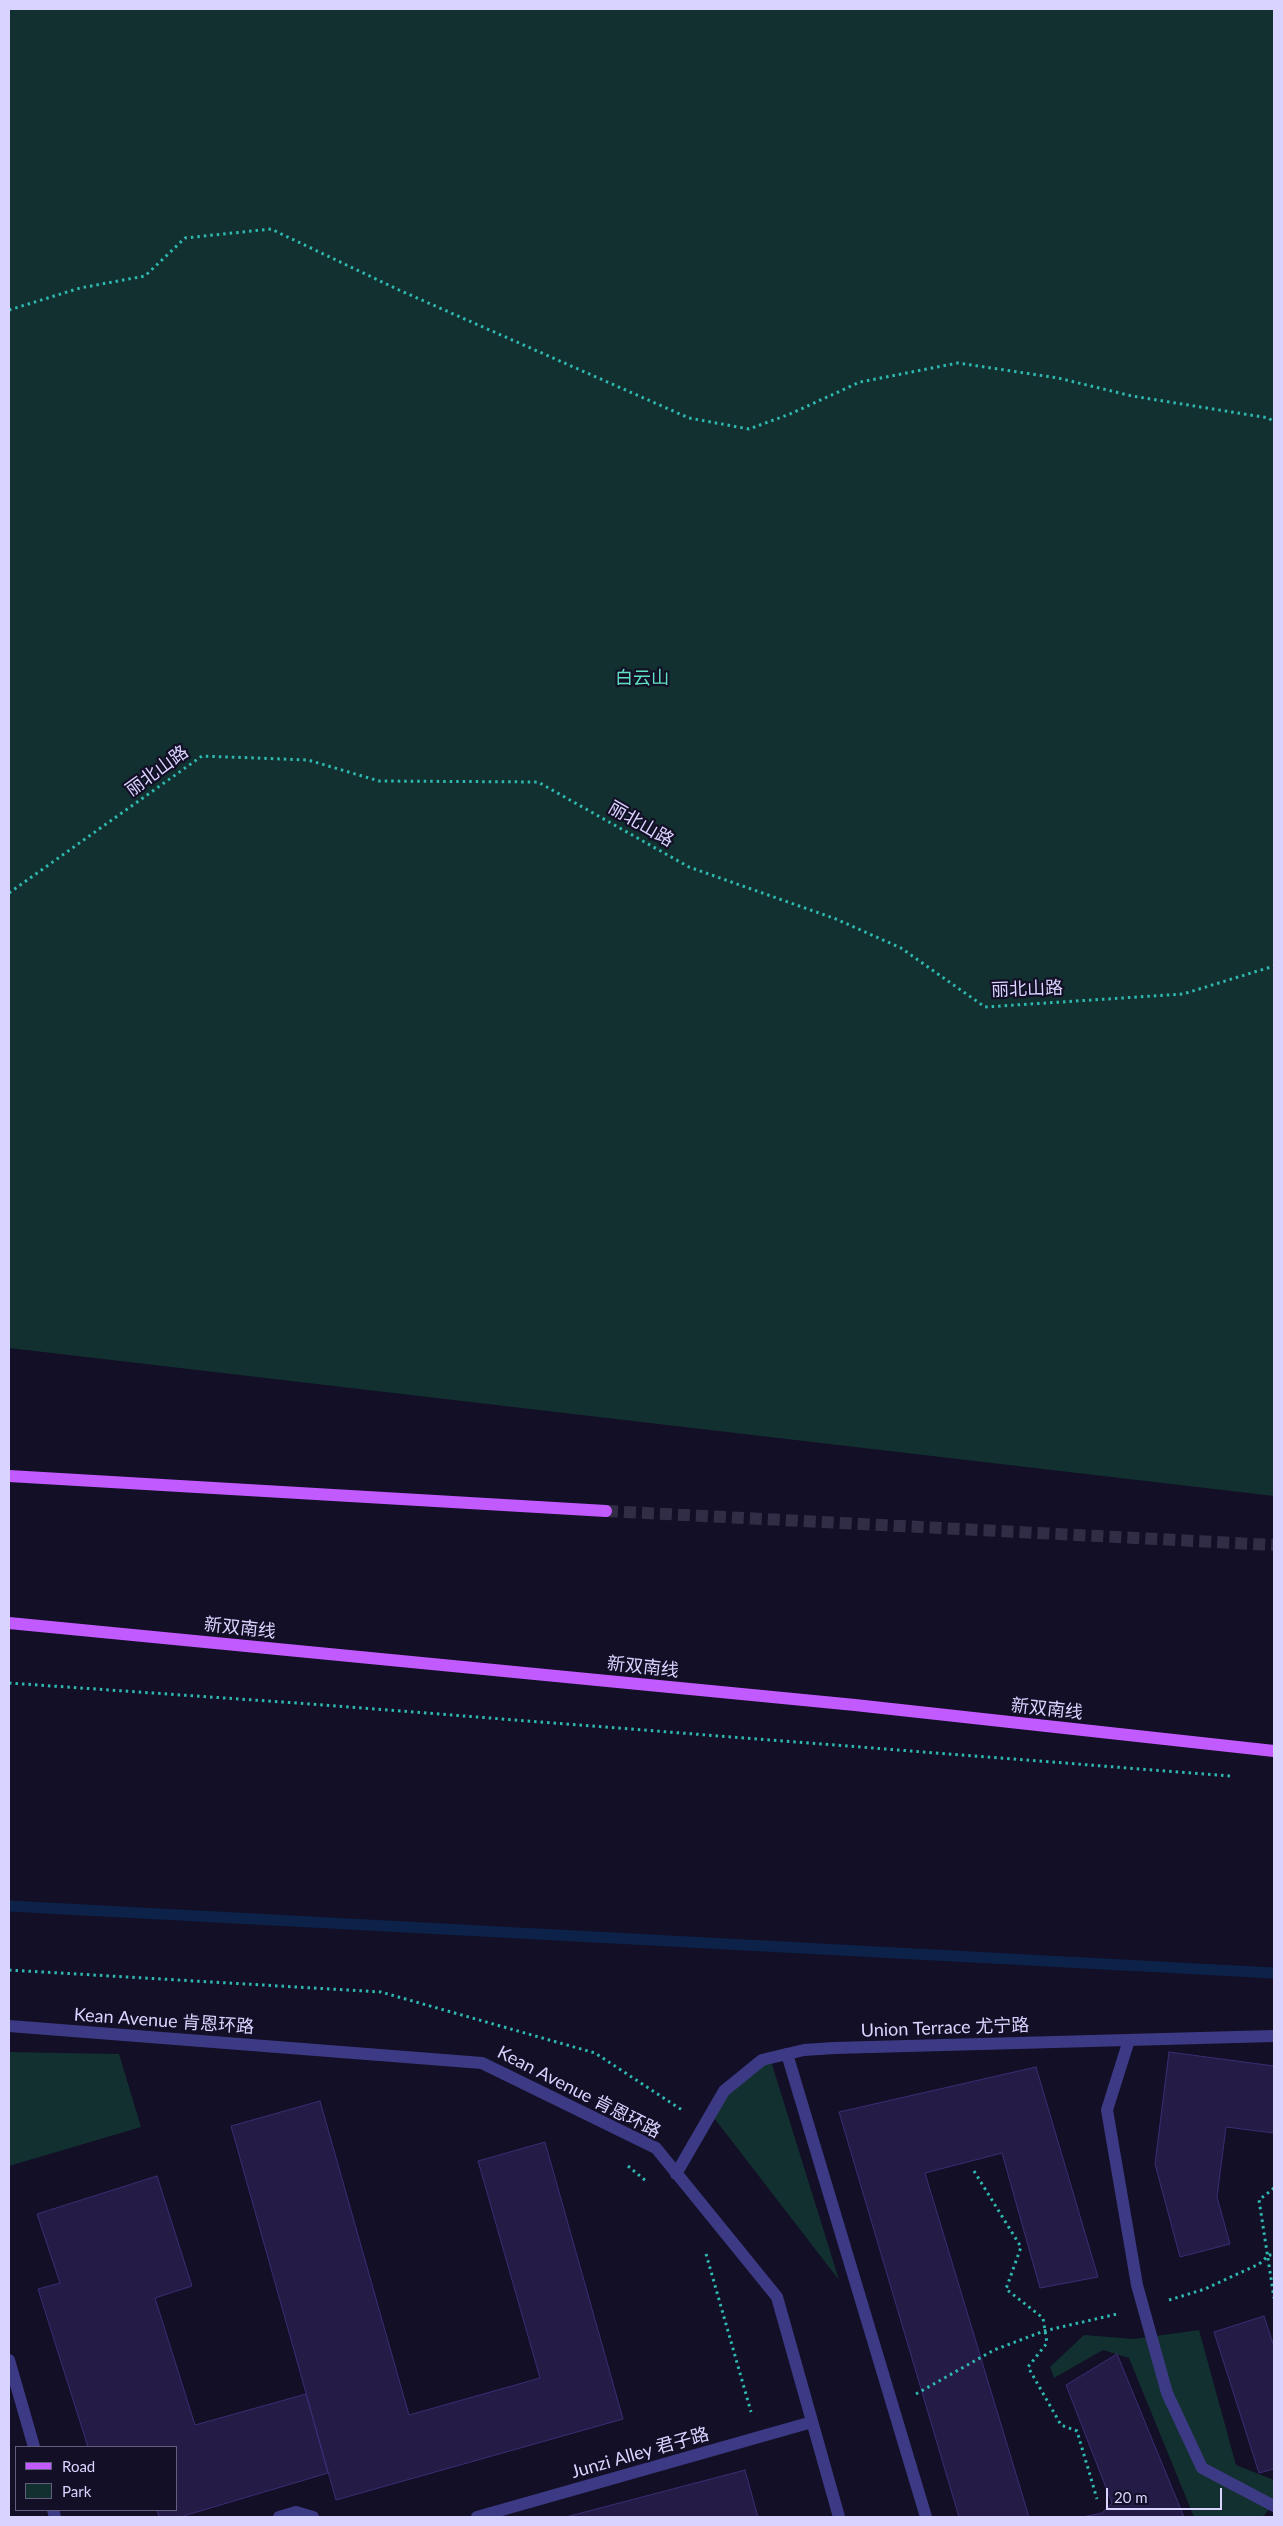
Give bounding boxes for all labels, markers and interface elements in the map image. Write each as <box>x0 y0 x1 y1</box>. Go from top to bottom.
park label: 白云山 <box>615 667 669 689</box>
street label: 丽北山路 <box>122 741 192 801</box>
street label: 丽北山路 <box>604 797 678 851</box>
street label: 丽北山路 <box>991 977 1063 1001</box>
street label: 新双南线 <box>203 1613 277 1643</box>
street label: 新双南线 <box>606 1652 680 1682</box>
street label: 新双南线 <box>1010 1694 1084 1724</box>
street label: Kean Avenue 肯恩环路 <box>73 2004 255 2038</box>
street label: Union Terrace 尤宁路 <box>860 2014 1030 2042</box>
street label: Kean Avenue 肯恩环路 <box>494 2041 664 2143</box>
street label: Junzi Alley 君子路 <box>569 2423 711 2483</box>
legend <box>15 2446 178 2511</box>
text: Road <box>62 2457 95 2475</box>
scale bar <box>1108 2478 1224 2510</box>
text: Park <box>62 2482 91 2500</box>
text: 20 m <box>1114 2488 1148 2506</box>

